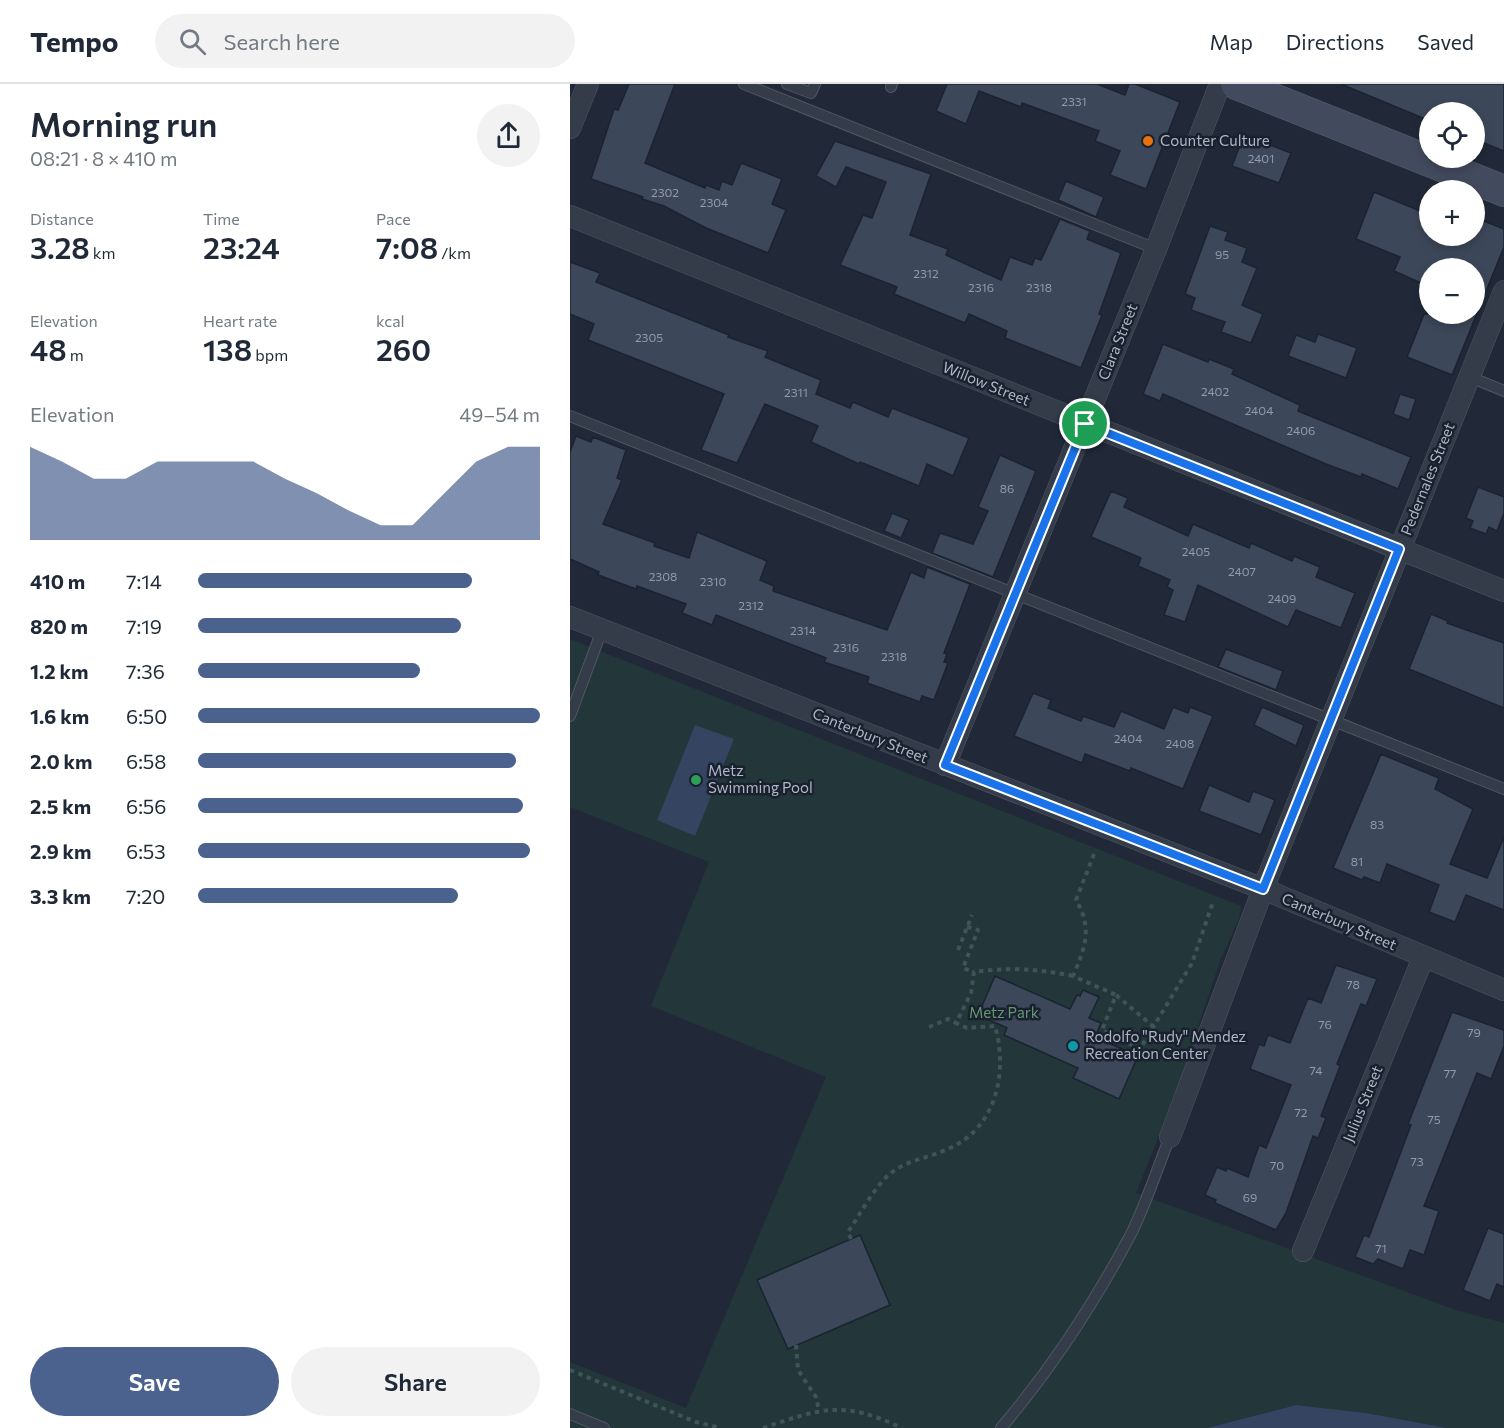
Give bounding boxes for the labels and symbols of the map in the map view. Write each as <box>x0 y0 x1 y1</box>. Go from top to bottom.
house number: 2331 <box>1061 94 1087 108</box>
place label: Counter Culture <box>1160 131 1270 149</box>
marker: Counter Culture <box>1141 134 1155 148</box>
house number: 2401 <box>1248 151 1274 165</box>
house number: 2302 <box>651 185 679 199</box>
house number: 2304 <box>700 195 728 209</box>
house number: 95 <box>1215 247 1229 261</box>
house number: 2312 <box>913 266 939 280</box>
house number: 2316 <box>968 280 994 294</box>
house number: 2318 <box>1026 280 1052 294</box>
street label: Clara Street <box>1094 301 1141 382</box>
house number: 2305 <box>635 330 663 344</box>
street label: Willow Street <box>940 357 1033 409</box>
house number: 2402 <box>1201 384 1229 398</box>
house number: 2311 <box>784 385 808 399</box>
pin <box>1059 398 1110 449</box>
house number: 2404 <box>1245 403 1273 417</box>
street label: Pedernales Street <box>1396 420 1458 538</box>
house number: 2406 <box>1287 423 1315 437</box>
house number: 86 <box>1000 481 1014 495</box>
house number: 2405 <box>1182 544 1210 558</box>
house number: 2407 <box>1228 564 1256 578</box>
house number: 2308 <box>649 569 677 583</box>
house number: 2310 <box>700 574 726 588</box>
house number: 2409 <box>1268 591 1296 605</box>
house number: 2312 <box>738 598 764 612</box>
house number: 2314 <box>790 623 816 637</box>
house number: 2316 <box>833 640 859 654</box>
house number: 2318 <box>881 649 907 663</box>
street label: Canterbury Street <box>810 704 931 766</box>
house number: 2404 <box>1114 731 1142 745</box>
house number: 2408 <box>1166 736 1194 750</box>
place label: Metz Swimming Pool <box>708 761 813 796</box>
marker: Metz Swimming Pool <box>689 773 703 787</box>
house number: 83 <box>1370 817 1384 831</box>
house number: 81 <box>1351 854 1363 868</box>
street label: Canterbury Street <box>1279 889 1399 953</box>
house number: 78 <box>1346 977 1360 991</box>
park label: Metz Park <box>969 1003 1039 1021</box>
house number: 76 <box>1318 1017 1332 1031</box>
house number: 79 <box>1467 1025 1481 1039</box>
place label: Rodolfo "Rudy" Mendez Recreation Center <box>1085 1027 1246 1062</box>
marker: Rodolfo "Rudy" Mendez Recreation Center <box>1066 1039 1080 1053</box>
house number: 74 <box>1310 1063 1322 1077</box>
street label: Julius Street <box>1339 1063 1386 1144</box>
house number: 77 <box>1444 1066 1456 1080</box>
house number: 72 <box>1295 1105 1308 1119</box>
house number: 75 <box>1427 1112 1441 1126</box>
house number: 73 <box>1410 1154 1424 1168</box>
house number: 70 <box>1270 1158 1284 1172</box>
house number: 69 <box>1243 1190 1257 1204</box>
house number: 71 <box>1375 1241 1387 1255</box>

